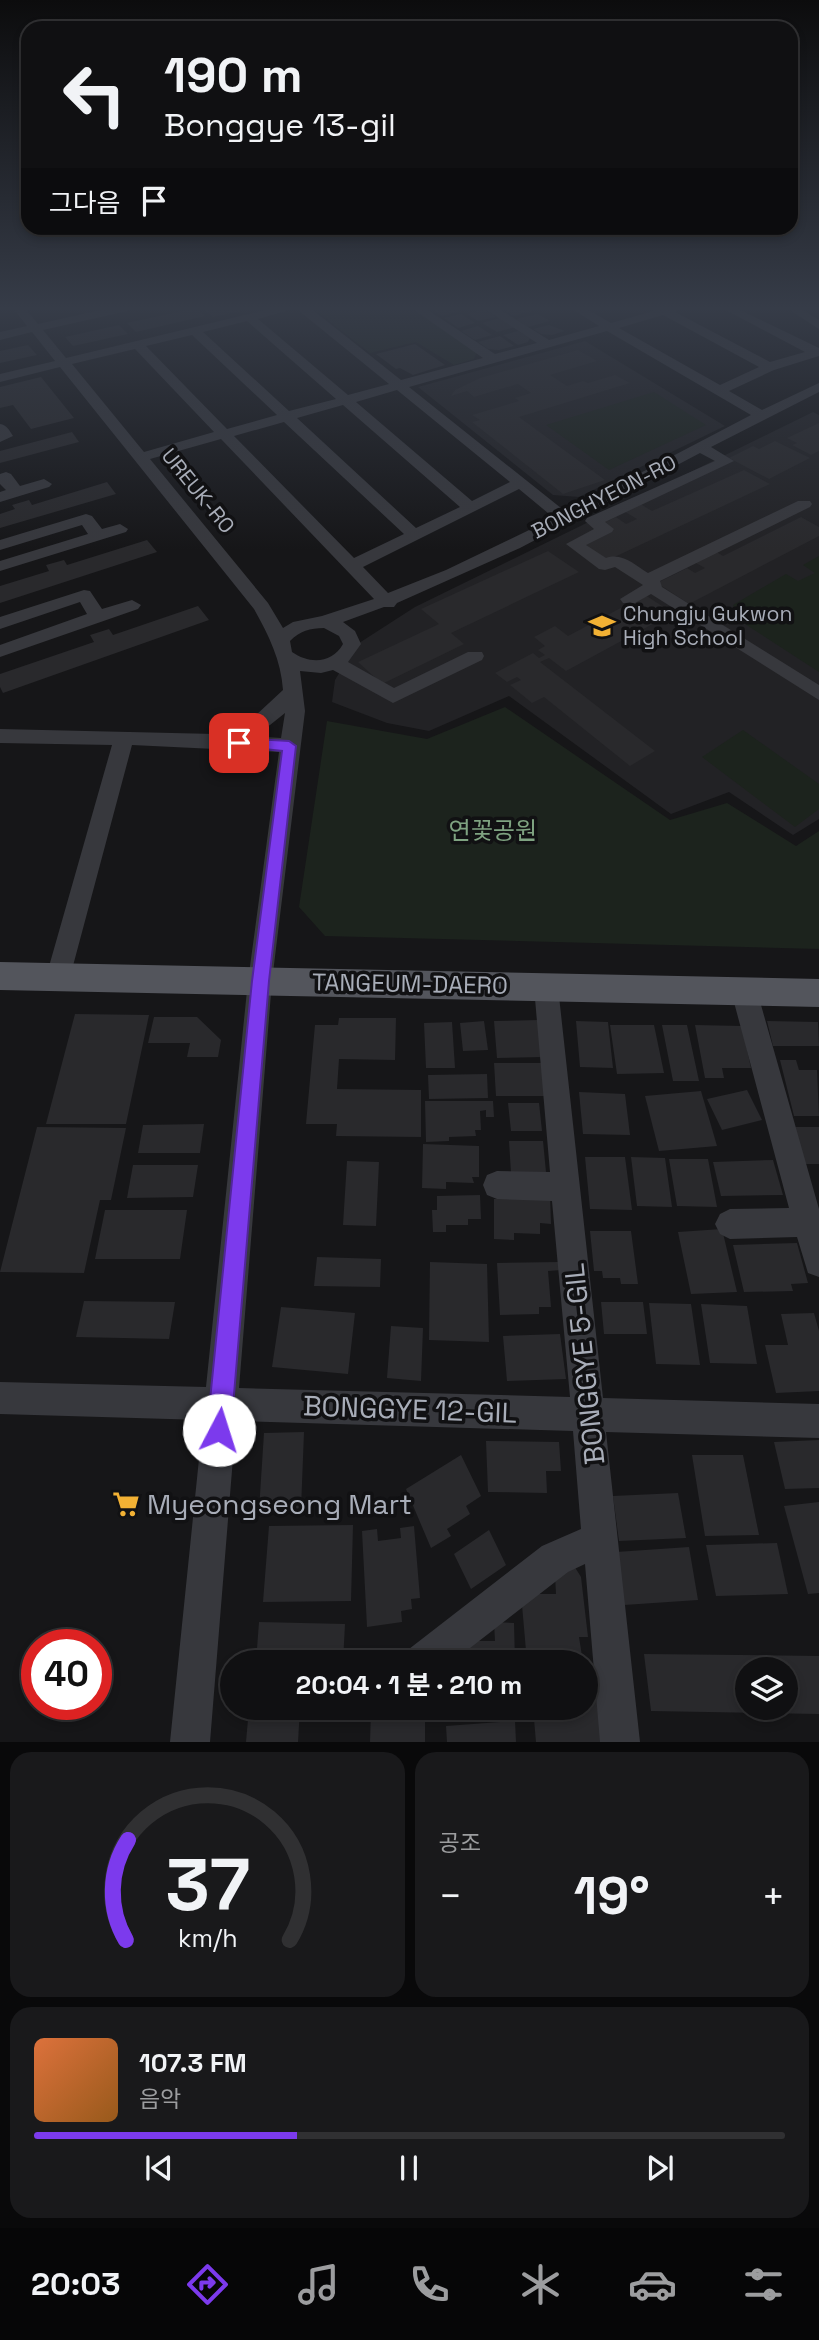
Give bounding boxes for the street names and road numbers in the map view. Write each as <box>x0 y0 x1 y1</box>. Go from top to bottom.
street label: UREUK-RO <box>156 443 241 539</box>
street label: BONGHYEON-RO <box>527 448 681 545</box>
street label: TANGEUM-DAERO <box>312 966 508 1001</box>
street label: BONGGYE 5-GIL <box>556 1262 612 1466</box>
street label: BONGGYE 12-GIL <box>303 1387 517 1431</box>

